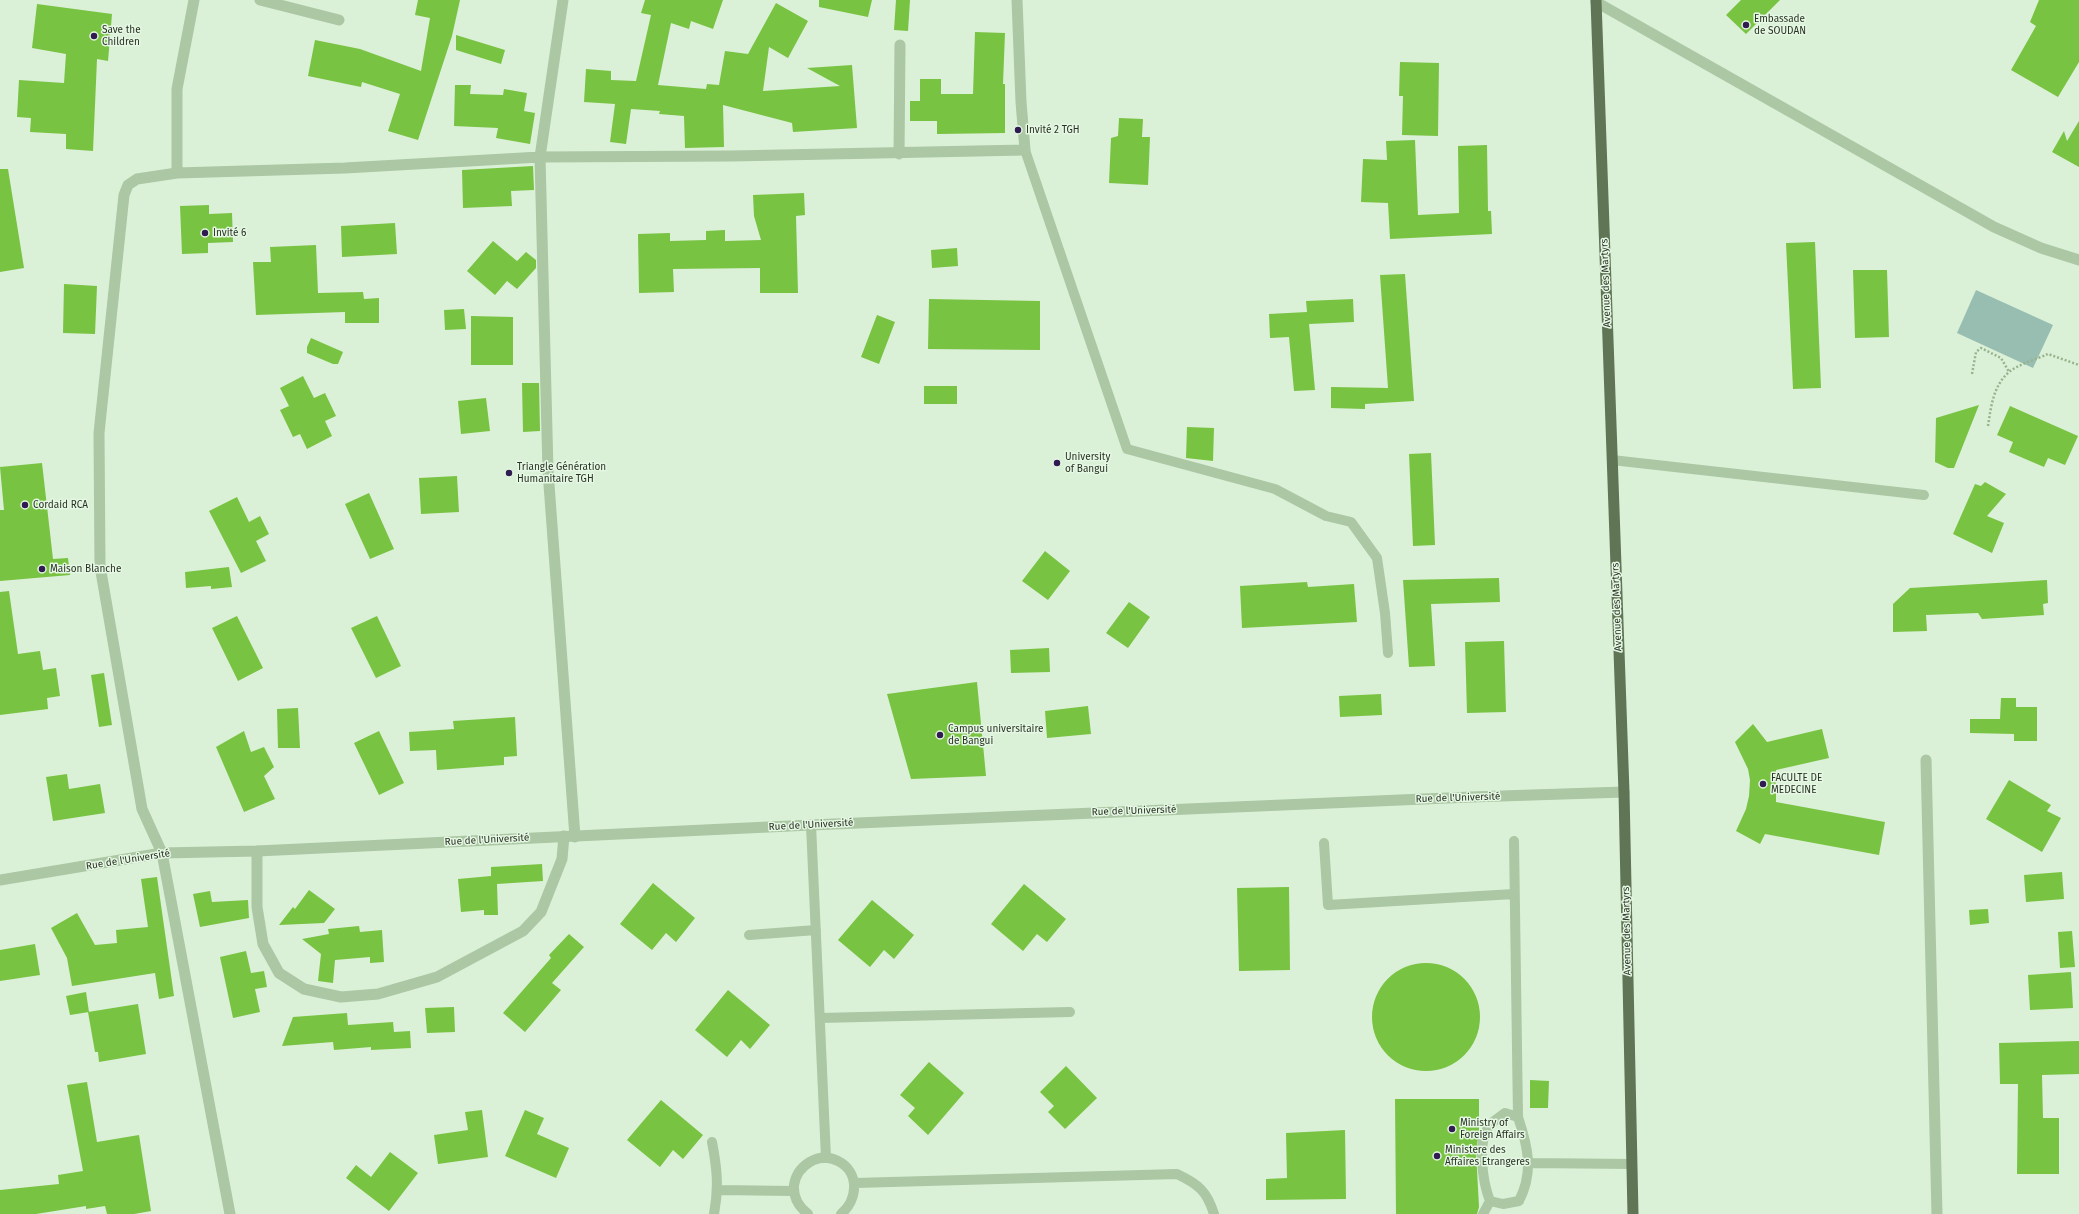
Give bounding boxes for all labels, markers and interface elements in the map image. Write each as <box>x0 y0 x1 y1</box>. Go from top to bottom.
place label: Embassade de SOUDAN <box>1754 13 1806 36</box>
marker: Embassade de SOUDAN <box>1741 20 1751 30</box>
place label: Save the Children <box>102 24 141 48</box>
marker: Save the Children <box>89 31 99 41</box>
place label: Invité 2 TGH <box>1026 124 1080 136</box>
marker: Invité 2 TGH <box>1013 125 1023 135</box>
place label: Invité 6 <box>213 227 246 239</box>
marker: Invité 6 <box>200 228 210 238</box>
street label: Avenue des Martyrs <box>1598 239 1614 327</box>
place label: University of Bangui <box>1065 451 1110 474</box>
marker: University of Bangui <box>1052 458 1062 468</box>
place label: Triangle Génération Humanitaire TGH <box>517 461 606 484</box>
marker: Triangle Génération Humanitaire TGH <box>504 468 514 478</box>
place label: Cordaid RCA <box>33 499 88 511</box>
marker: Cordaid RCA <box>20 500 30 510</box>
place label: Maison Blanche <box>50 563 121 575</box>
street label: Avenue des Martyrs <box>1609 563 1625 651</box>
marker: Maison Blanche <box>37 564 47 574</box>
place label: Campus universitaire de Bangui <box>948 723 1043 746</box>
marker: Campus universitaire de Bangui <box>935 730 945 740</box>
place label: FACULTE DE MEDECINE <box>1771 772 1822 796</box>
marker: FACULTE DE MEDECINE <box>1758 779 1768 789</box>
street label: Rue de l'Université <box>1415 791 1501 805</box>
street label: Rue de l'Université <box>1091 804 1177 818</box>
street label: Rue de l'Université <box>768 817 854 833</box>
street label: Rue de l'Université <box>444 832 530 848</box>
street label: Rue de l'Université <box>85 847 171 873</box>
street label: Avenue des Martyrs <box>1620 887 1634 975</box>
place label: Ministry of Foreign Affairs <box>1460 1117 1525 1140</box>
marker: Ministry of Foreign Affairs <box>1447 1124 1457 1134</box>
place label: Ministere des Affaires Etrangeres <box>1445 1144 1530 1168</box>
marker: Ministere des Affaires Etrangeres <box>1432 1151 1442 1161</box>

